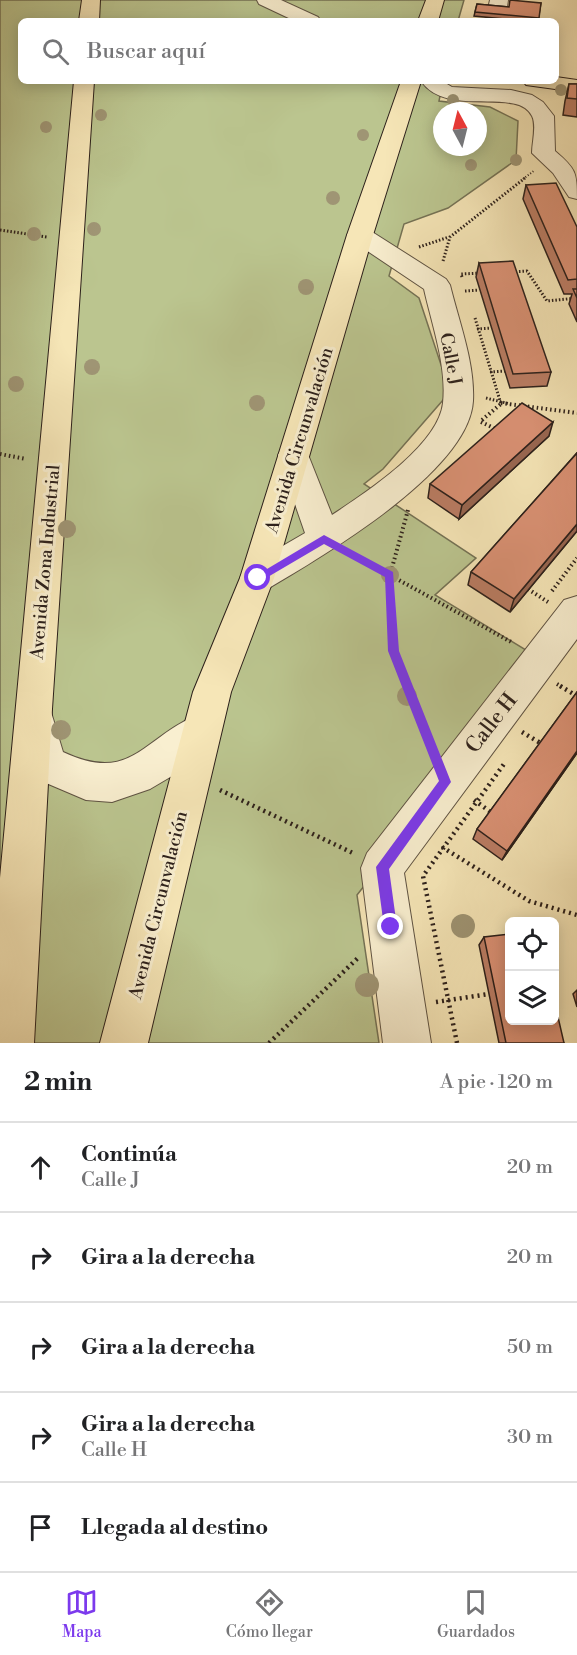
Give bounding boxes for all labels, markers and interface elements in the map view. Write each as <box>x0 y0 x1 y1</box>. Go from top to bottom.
search box <box>18 18 559 84</box>
icon: search <box>39 35 72 68</box>
text: Buscar aquí <box>87 38 205 65</box>
north arrow <box>433 102 487 156</box>
street label: Calle J <box>434 331 467 387</box>
street label: Avenida Circunvalación <box>260 344 339 537</box>
street label: Avenida Zona Industrial <box>25 463 66 661</box>
route start <box>244 564 270 590</box>
street label: Calle H <box>460 688 523 759</box>
street label: Avenida Circunvalación <box>124 808 193 1003</box>
route end <box>377 913 403 939</box>
map controls <box>505 917 559 1025</box>
button: locate <box>505 917 559 971</box>
button: layers <box>505 971 559 1025</box>
text: 2 min <box>24 1066 92 1098</box>
text: A pie · 120 m <box>440 1070 553 1095</box>
text: Continúa <box>81 1141 177 1168</box>
icon: ahead <box>24 1151 57 1184</box>
text: 20 m <box>507 1155 553 1180</box>
text: Calle J <box>81 1168 140 1193</box>
icon: right <box>24 1241 57 1274</box>
text: Gira a la derecha <box>81 1244 255 1271</box>
text: 20 m <box>507 1245 553 1270</box>
icon: right <box>24 1331 57 1364</box>
text: Gira a la derecha <box>81 1334 255 1361</box>
text: 50 m <box>507 1335 553 1360</box>
text: Gira a la derecha <box>81 1411 255 1438</box>
icon: right <box>24 1421 57 1454</box>
text: 30 m <box>507 1425 553 1450</box>
text: Calle H <box>81 1438 147 1463</box>
icon: arrive <box>24 1511 57 1544</box>
text: Llegada al destino <box>81 1514 268 1541</box>
tab: Mapa <box>62 1586 102 1642</box>
tab: Cómo llegar <box>226 1586 313 1642</box>
tab: Guardados <box>437 1586 515 1642</box>

